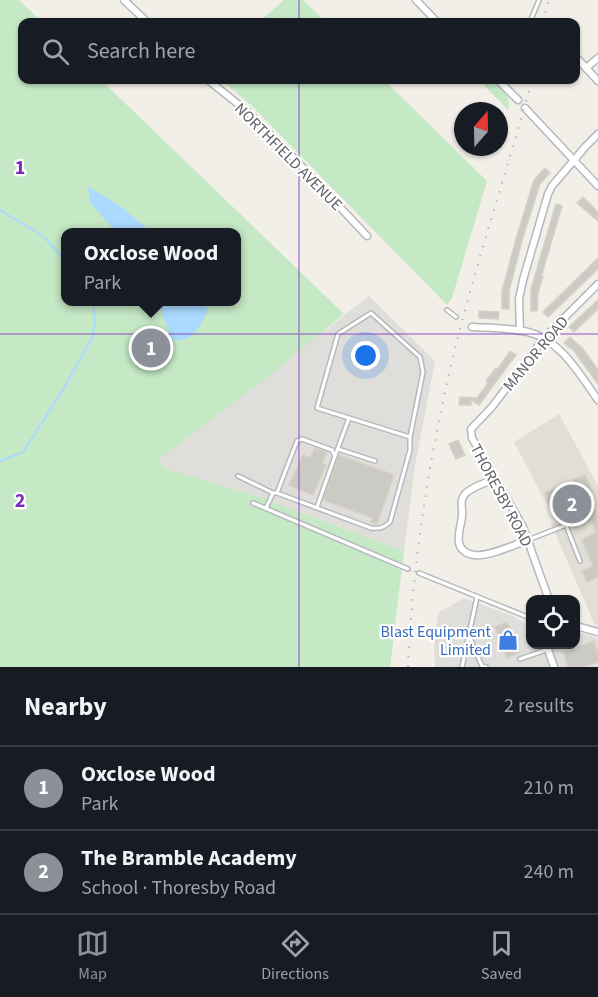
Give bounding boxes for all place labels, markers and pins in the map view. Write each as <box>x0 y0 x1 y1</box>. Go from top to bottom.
pin: 1 <box>132 326 170 370</box>
pin: 2 <box>552 482 592 526</box>
place label: Blast Equipment Limited <box>380 621 492 661</box>
shop icon: Blast Equipment Limited <box>496 628 520 652</box>

